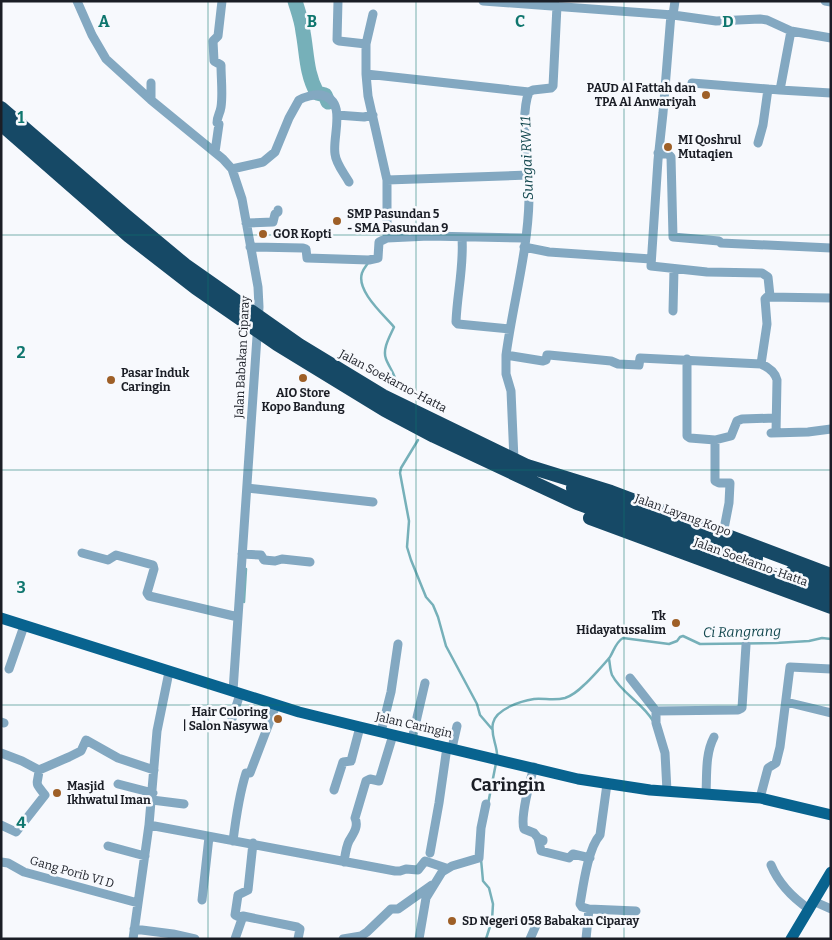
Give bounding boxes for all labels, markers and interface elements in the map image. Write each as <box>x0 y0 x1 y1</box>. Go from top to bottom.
text: A <box>98 12 110 31</box>
text: B <box>307 12 317 31</box>
text: C <box>515 12 525 31</box>
text: D <box>722 12 734 31</box>
place label: PAUD Al Fattah dan TPA Al Anwariyah <box>587 81 696 109</box>
marker: PAUD Al Fattah dan TPA Al Anwariyah <box>700 89 712 101</box>
text: 1 <box>18 108 25 127</box>
water label: Sungai RW 11 <box>517 116 537 200</box>
place label: MI Qoshrul Mutaqien <box>678 133 741 161</box>
marker: MI Qoshrul Mutaqien <box>662 141 674 153</box>
place label: SMP Pasundan 5 - SMA Pasundan 9 <box>347 207 448 235</box>
marker: SMP Pasundan 5 - SMA Pasundan 9 <box>331 215 343 227</box>
place label: GOR Kopti <box>273 227 332 241</box>
marker: GOR Kopti <box>257 228 269 240</box>
street label: Jalan Babakan Ciparay <box>232 295 252 420</box>
text: 2 <box>16 343 26 362</box>
street label: Jalan Soekarno-Hatta <box>336 346 450 416</box>
place label: Pasar Induk Caringin <box>121 366 190 394</box>
marker: AIO Store Kopo Bandung <box>297 372 309 384</box>
marker: Pasar Induk Caringin <box>105 374 117 386</box>
place label: AIO Store Kopo Bandung <box>261 386 345 414</box>
street label: Jalan Layang Kopo <box>632 491 733 539</box>
street label: Jalan Soekarno-Hatta <box>691 535 810 589</box>
text: 3 <box>16 578 26 597</box>
place label: Tk Hidayatussalim <box>576 609 667 637</box>
marker: Tk Hidayatussalim <box>670 617 682 629</box>
water label: Ci Rangrang <box>703 623 781 641</box>
place label: Hair Coloring | Salon Nasywa <box>183 705 268 733</box>
street label: Jalan Caringin <box>373 709 454 741</box>
marker: Hair Coloring | Salon Nasywa <box>272 713 284 725</box>
district label: Caringin <box>471 774 546 796</box>
place label: Masjid Ikhwatul Iman <box>67 779 151 807</box>
marker: Masjid Ikhwatul Iman <box>51 787 63 799</box>
text: 4 <box>16 813 26 832</box>
street label: Gang Porib VI D <box>28 853 116 891</box>
place label: SD Negeri 058 Babakan Ciparay <box>462 914 639 928</box>
marker: SD Negeri 058 Babakan Ciparay <box>446 915 458 927</box>

